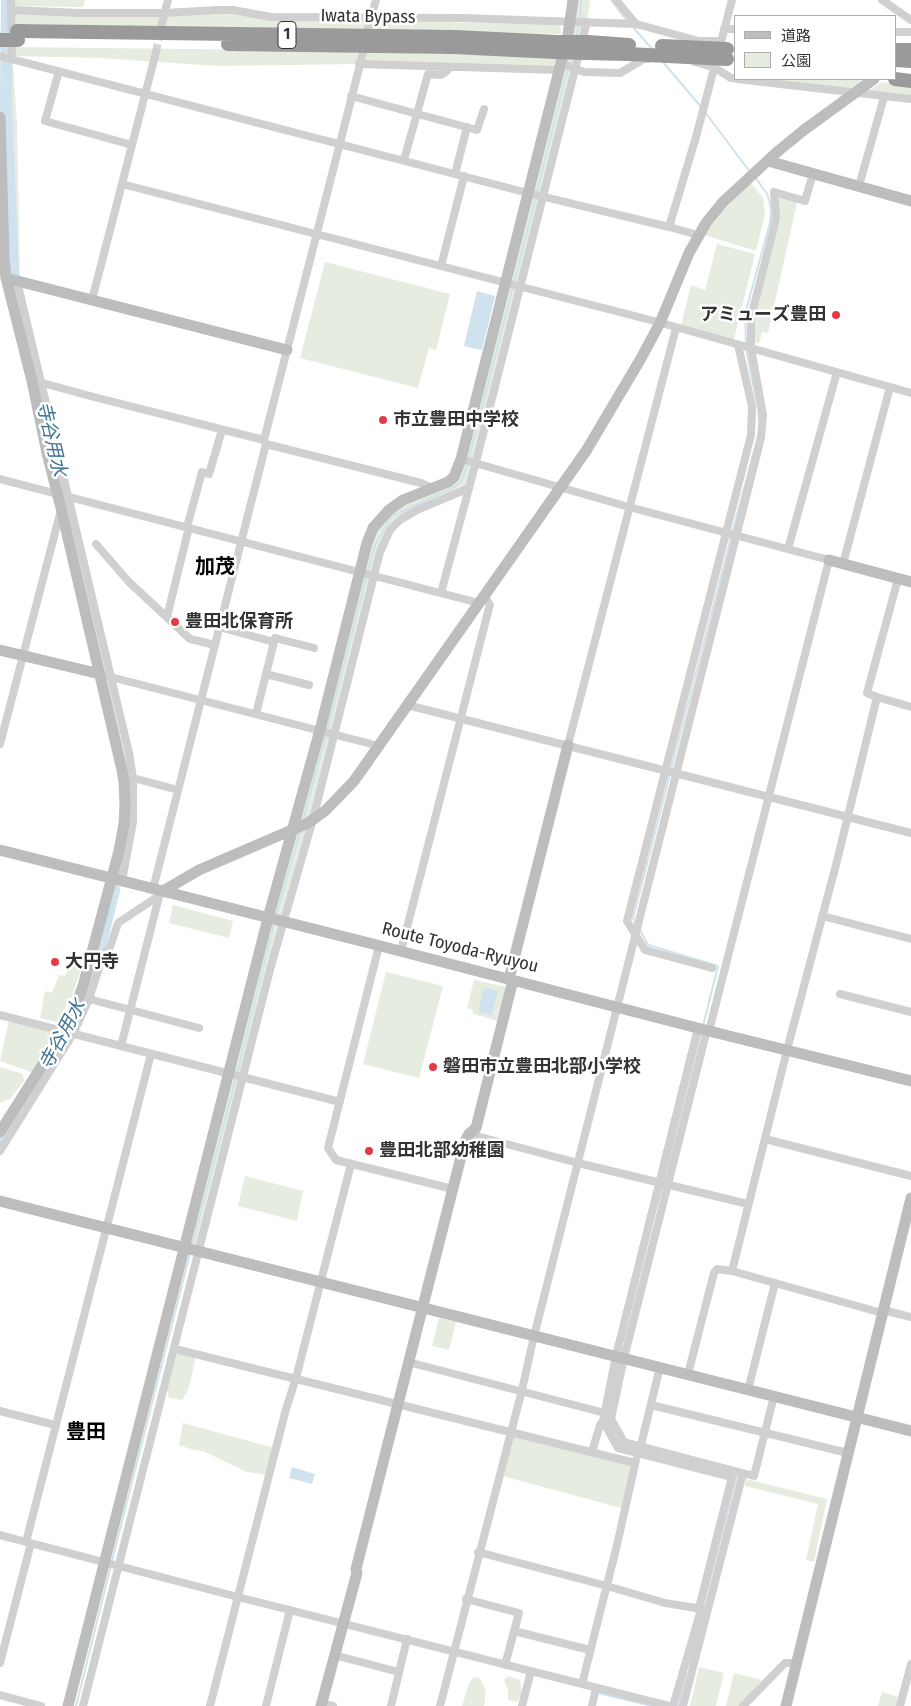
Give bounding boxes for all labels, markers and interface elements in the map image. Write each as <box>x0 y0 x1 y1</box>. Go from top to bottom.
street label: Iwata Bypass <box>320 5 416 29</box>
legend <box>734 15 896 80</box>
road number: 1 <box>278 22 296 48</box>
text: 道路 <box>781 27 811 45</box>
text: 公園 <box>781 52 811 70</box>
place label: アミューズ豊田 <box>700 304 826 326</box>
marker: アミューズ豊田 <box>830 309 842 321</box>
water label: 寺谷用水 <box>31 399 71 479</box>
place label: 市立豊田中学校 <box>393 409 519 431</box>
marker: 市立豊田中学校 <box>377 414 389 426</box>
district label: 加茂 <box>195 555 235 579</box>
place label: 豊田北保育所 <box>185 611 293 633</box>
marker: 豊田北保育所 <box>169 616 181 628</box>
street label: Route Toyoda-Ryuyou <box>380 918 540 978</box>
place label: 大円寺 <box>65 951 119 973</box>
marker: 大円寺 <box>49 956 61 968</box>
water label: 寺谷用水 <box>35 996 91 1074</box>
place label: 磐田市立豊田北部小学校 <box>443 1056 641 1078</box>
marker: 磐田市立豊田北部小学校 <box>427 1061 439 1073</box>
place label: 豊田北部幼稚園 <box>379 1140 505 1162</box>
marker: 豊田北部幼稚園 <box>363 1145 375 1157</box>
district label: 豊田 <box>66 1420 106 1444</box>

